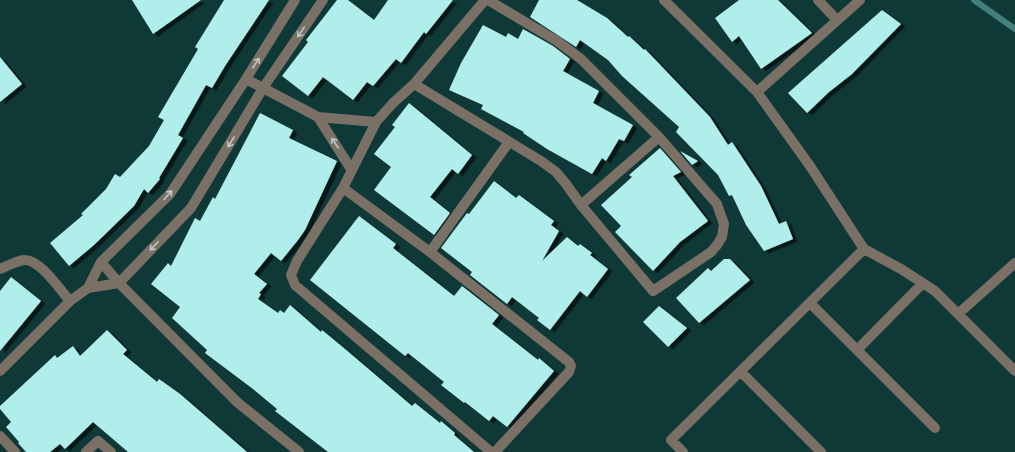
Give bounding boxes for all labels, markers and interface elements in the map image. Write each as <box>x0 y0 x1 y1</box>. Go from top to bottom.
one-way arrow <box>297 26 305 37</box>
one-way arrow <box>252 58 260 69</box>
one-way arrow <box>226 136 234 148</box>
one-way arrow <box>331 138 339 149</box>
one-way arrow <box>163 190 172 200</box>
one-way arrow <box>150 241 159 251</box>

